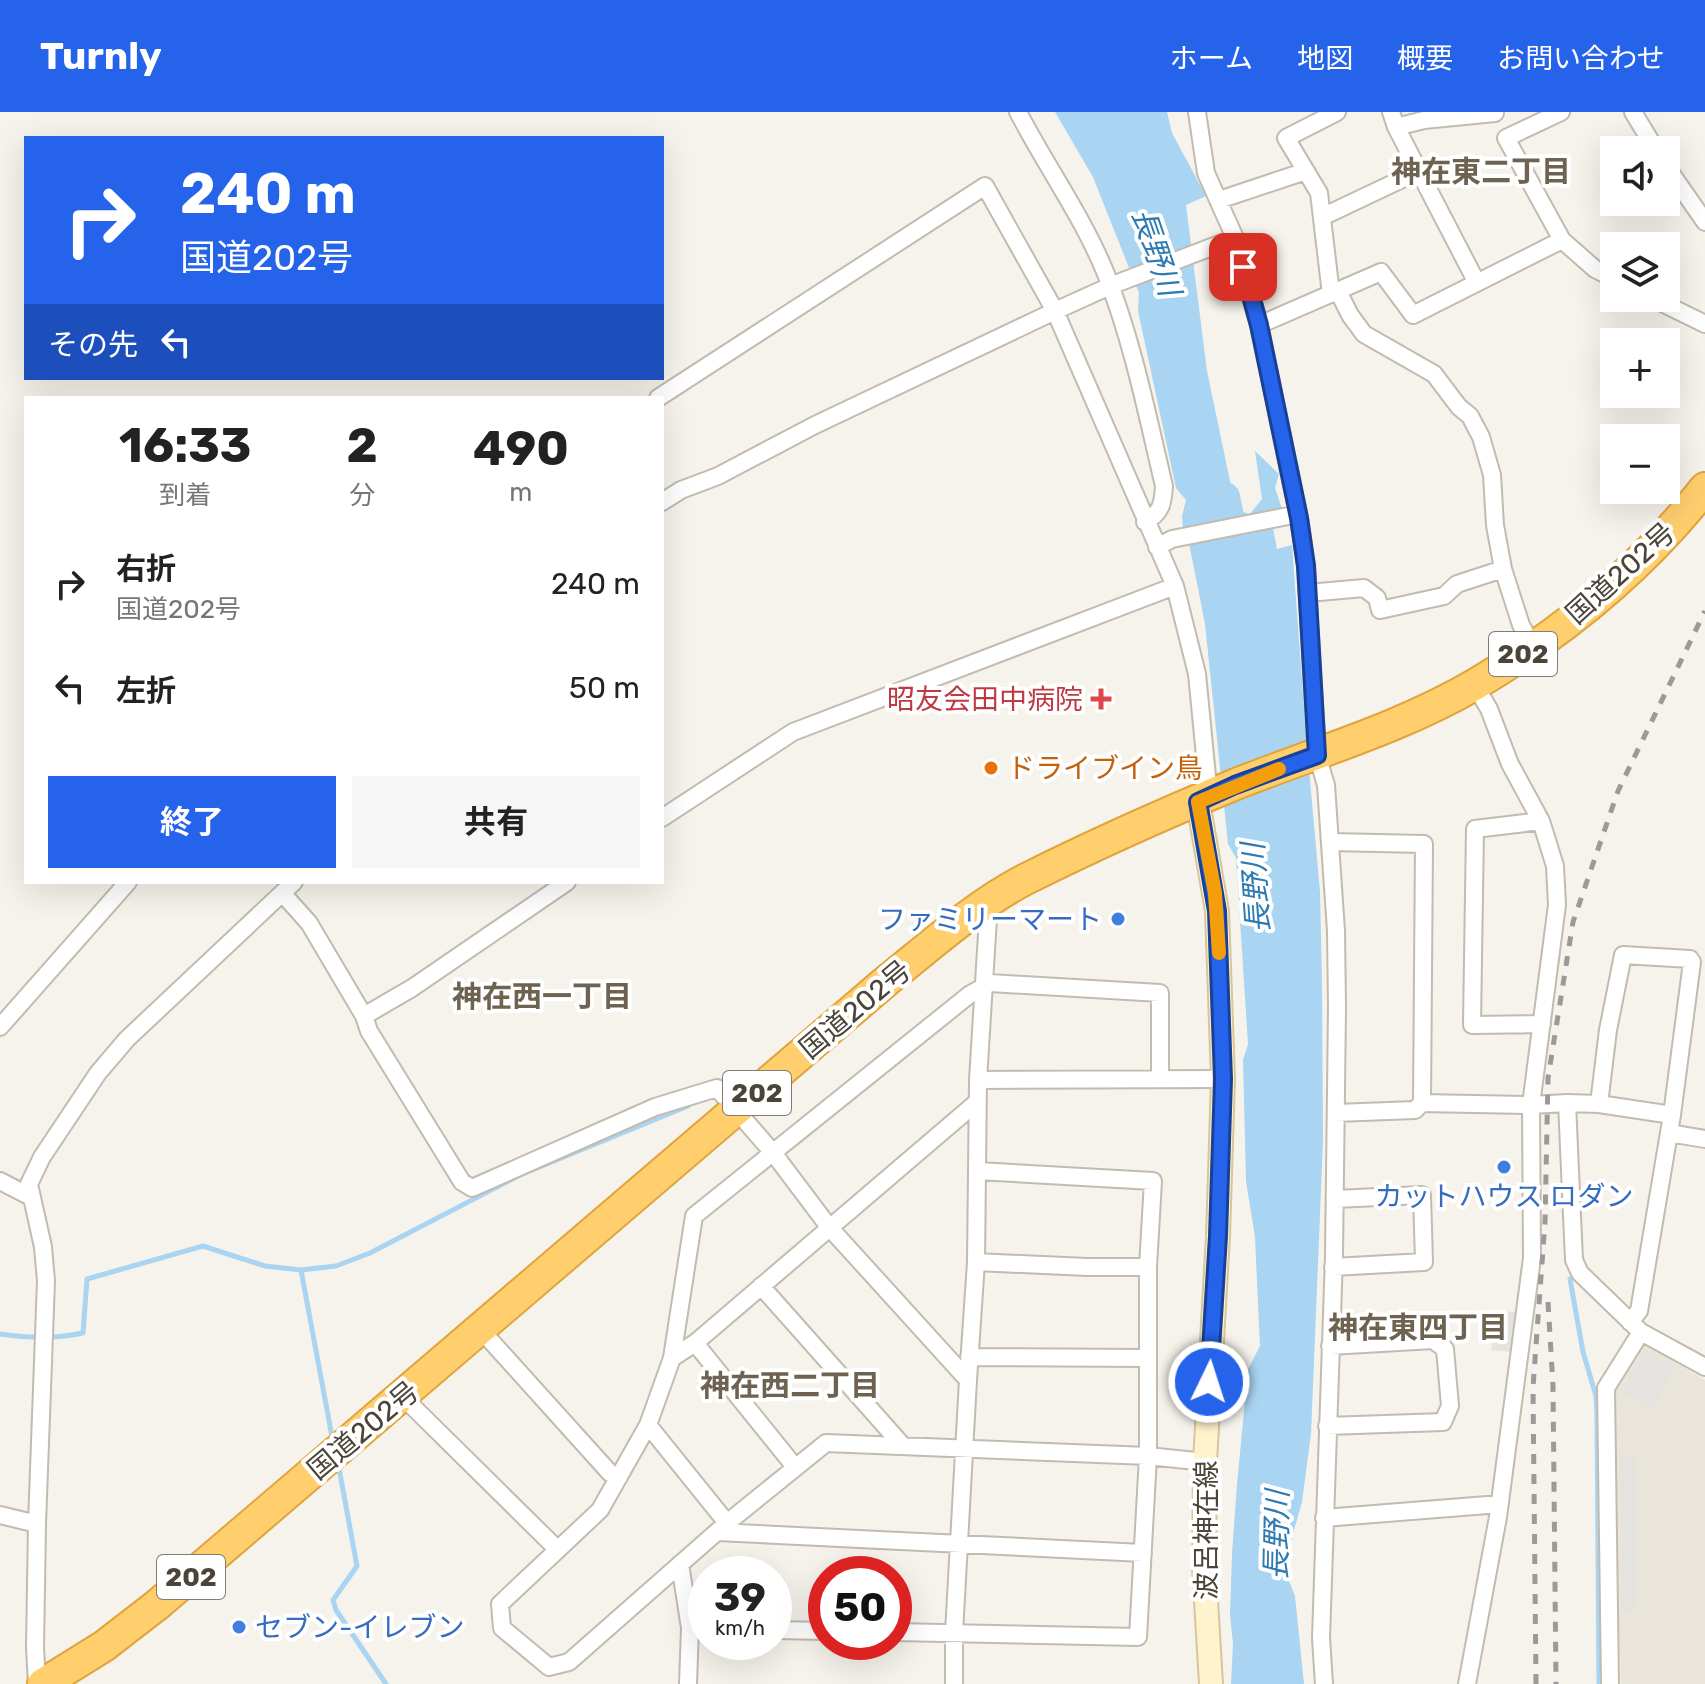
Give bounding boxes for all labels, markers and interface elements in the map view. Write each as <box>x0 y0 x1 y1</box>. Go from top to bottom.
text: Turnly <box>40 33 162 79</box>
text: ホーム <box>1170 42 1253 75</box>
text: 地図 <box>1297 42 1353 75</box>
text: 概要 <box>1397 42 1453 75</box>
text: お問い合わせ <box>1497 42 1665 75</box>
map controls <box>1600 136 1680 504</box>
button: sound <box>1600 136 1680 216</box>
district label: 神在東二丁目 <box>1391 154 1571 190</box>
text: 240 m <box>180 161 356 227</box>
icon: right <box>48 168 152 272</box>
water label: 長野川 <box>1124 204 1189 303</box>
button: layers <box>1600 232 1680 312</box>
pin <box>1209 233 1277 301</box>
text: 国道202号 <box>180 236 353 279</box>
icon: arrive <box>1221 245 1265 289</box>
icon: left <box>154 320 198 364</box>
text: その先 <box>48 327 138 363</box>
button: + <box>1600 328 1680 408</box>
text: 16:33 <box>119 417 251 474</box>
text: 2 <box>347 417 378 474</box>
text: 490 <box>473 420 569 477</box>
button: − <box>1600 424 1680 504</box>
text: m <box>509 477 532 508</box>
text: 到着 <box>159 480 211 511</box>
text: 分 <box>349 480 375 511</box>
street label: 国道202号 <box>1559 516 1681 631</box>
text: 右折 <box>116 551 176 587</box>
icon: right <box>48 562 92 606</box>
text: 240 m <box>551 566 640 602</box>
text: 国道202号 <box>116 594 241 625</box>
road number: 202 <box>1489 632 1557 676</box>
icon: left <box>48 666 92 710</box>
text: 50 m <box>569 670 640 706</box>
text: 左折 <box>116 673 176 709</box>
place label: 昭友会田中病院 <box>887 683 1083 716</box>
marker: 昭友会田中病院 <box>1090 688 1112 710</box>
place label: ドライブイン鳥 <box>1007 752 1203 785</box>
marker: ドライブイン鳥 <box>982 759 1000 777</box>
button: 終了 <box>48 776 336 868</box>
button: 共有 <box>352 776 640 868</box>
water label: 長野川 <box>1235 839 1277 934</box>
place label: ファミリーマート <box>878 903 1102 936</box>
marker: ファミリーマート <box>1109 910 1127 928</box>
street label: 国道202号 <box>793 953 918 1065</box>
district label: 神在西一丁目 <box>452 979 632 1015</box>
road number: 202 <box>723 1071 791 1115</box>
marker: カットハウス ロダン <box>1495 1158 1513 1176</box>
place label: カットハウス ロダン <box>1375 1180 1633 1213</box>
district label: 神在東四丁目 <box>1328 1310 1508 1346</box>
position arrow <box>1167 1340 1251 1424</box>
district label: 神在西二丁目 <box>700 1368 880 1404</box>
street label: 国道202号 <box>301 1374 426 1486</box>
street label: 波呂神在線 <box>1190 1460 1223 1600</box>
water label: 長野川 <box>1258 1487 1296 1580</box>
road number: 202 <box>157 1555 225 1599</box>
speed limit sign: 50 <box>808 1556 912 1660</box>
text: 39 <box>714 1574 766 1621</box>
place label: セブン-イレブン <box>255 1611 465 1644</box>
text: km/h <box>715 1616 765 1640</box>
marker: セブン-イレブン <box>230 1618 248 1636</box>

